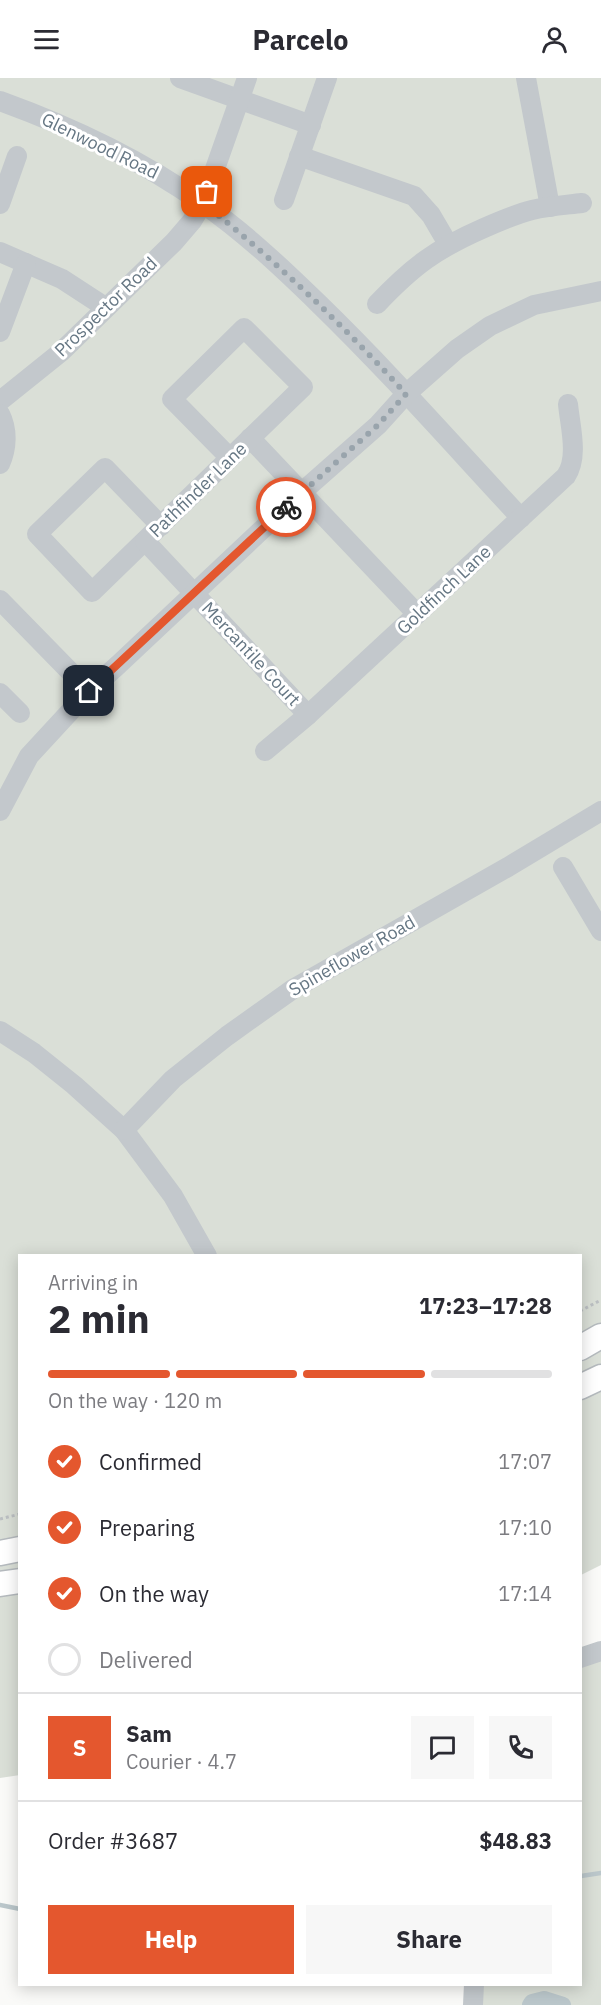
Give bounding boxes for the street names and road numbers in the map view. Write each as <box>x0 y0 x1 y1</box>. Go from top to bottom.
street label: Glenwood Road <box>38 107 163 184</box>
street label: Prospector Road <box>49 252 162 361</box>
street label: Pathfinder Lane <box>144 437 251 542</box>
street label: Goldfinch Lane <box>392 540 496 639</box>
street label: Mercantile Court <box>197 597 306 711</box>
street label: Spineflower Road <box>284 910 419 1001</box>

